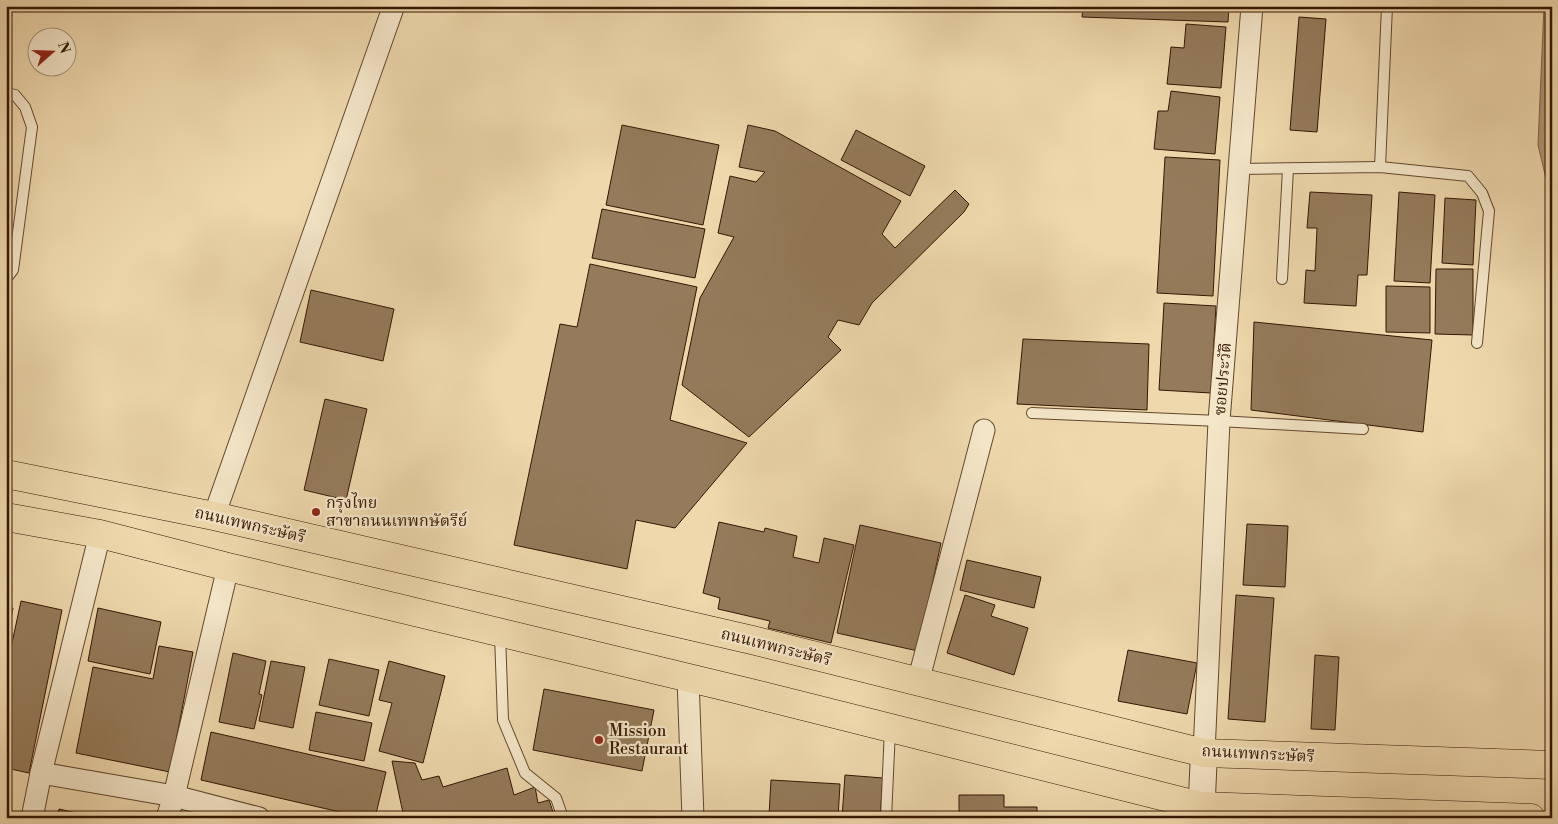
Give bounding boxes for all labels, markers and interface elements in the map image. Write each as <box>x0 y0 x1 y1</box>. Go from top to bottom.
north arrow <box>28 28 78 78</box>
text: N <box>53 40 74 56</box>
street label: ซอยประวัติ <box>1210 342 1236 416</box>
place label: กรุงไทย สาขาถนนเทพกษัตรีย์ <box>326 492 467 531</box>
street label: ถนนเทพกระษัตรี <box>193 503 307 547</box>
marker: กรุงไทย สาขาถนนเทพกษัตรีย์ <box>310 506 322 518</box>
street label: ถนนเทพกระษัตรี <box>719 624 833 670</box>
place label: Mission Restaurant <box>609 721 689 759</box>
marker: Mission Restaurant <box>593 734 605 746</box>
street label: ถนนเทพกระษัตรี <box>1201 741 1315 767</box>

